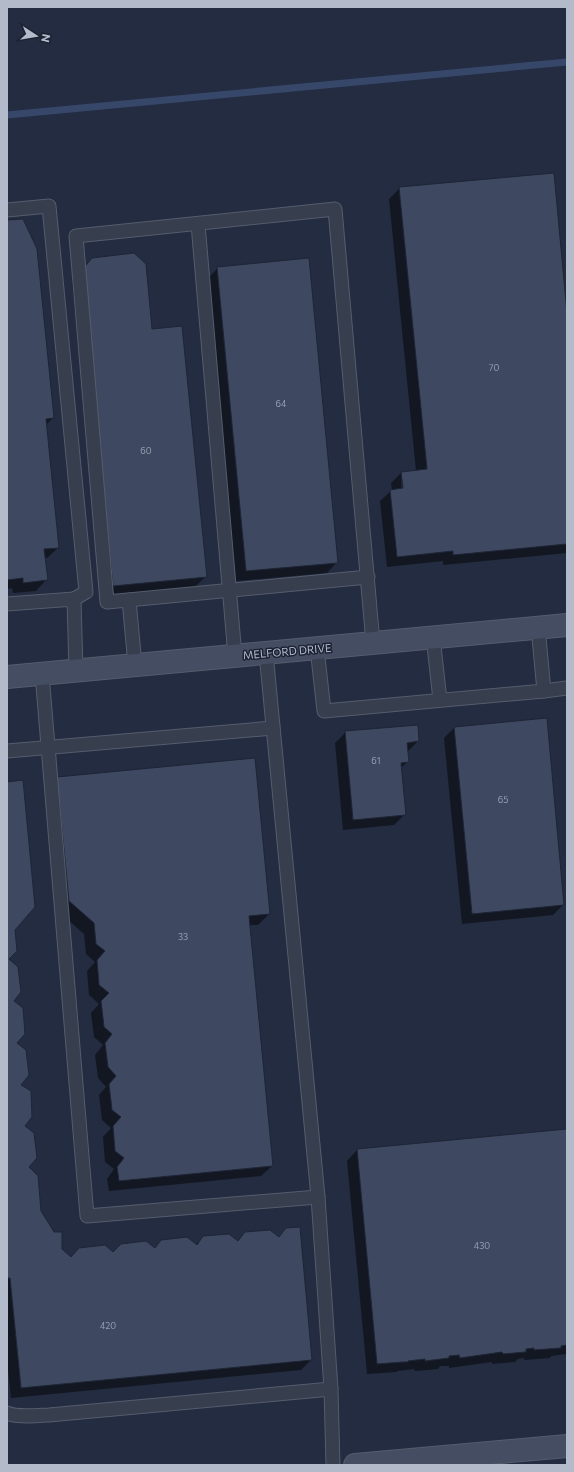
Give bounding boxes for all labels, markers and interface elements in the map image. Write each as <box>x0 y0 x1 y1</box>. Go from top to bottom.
north arrow <box>16 16 56 56</box>
text: N <box>39 33 53 44</box>
house number: 70 <box>489 362 499 373</box>
house number: 64 <box>276 398 287 409</box>
house number: 60 <box>140 445 152 456</box>
street label: MELFORD DRIVE <box>242 641 332 661</box>
house number: 61 <box>371 755 381 766</box>
house number: 65 <box>498 794 508 805</box>
house number: 33 <box>178 931 188 942</box>
house number: 430 <box>474 1240 490 1251</box>
house number: 420 <box>100 1320 116 1331</box>

